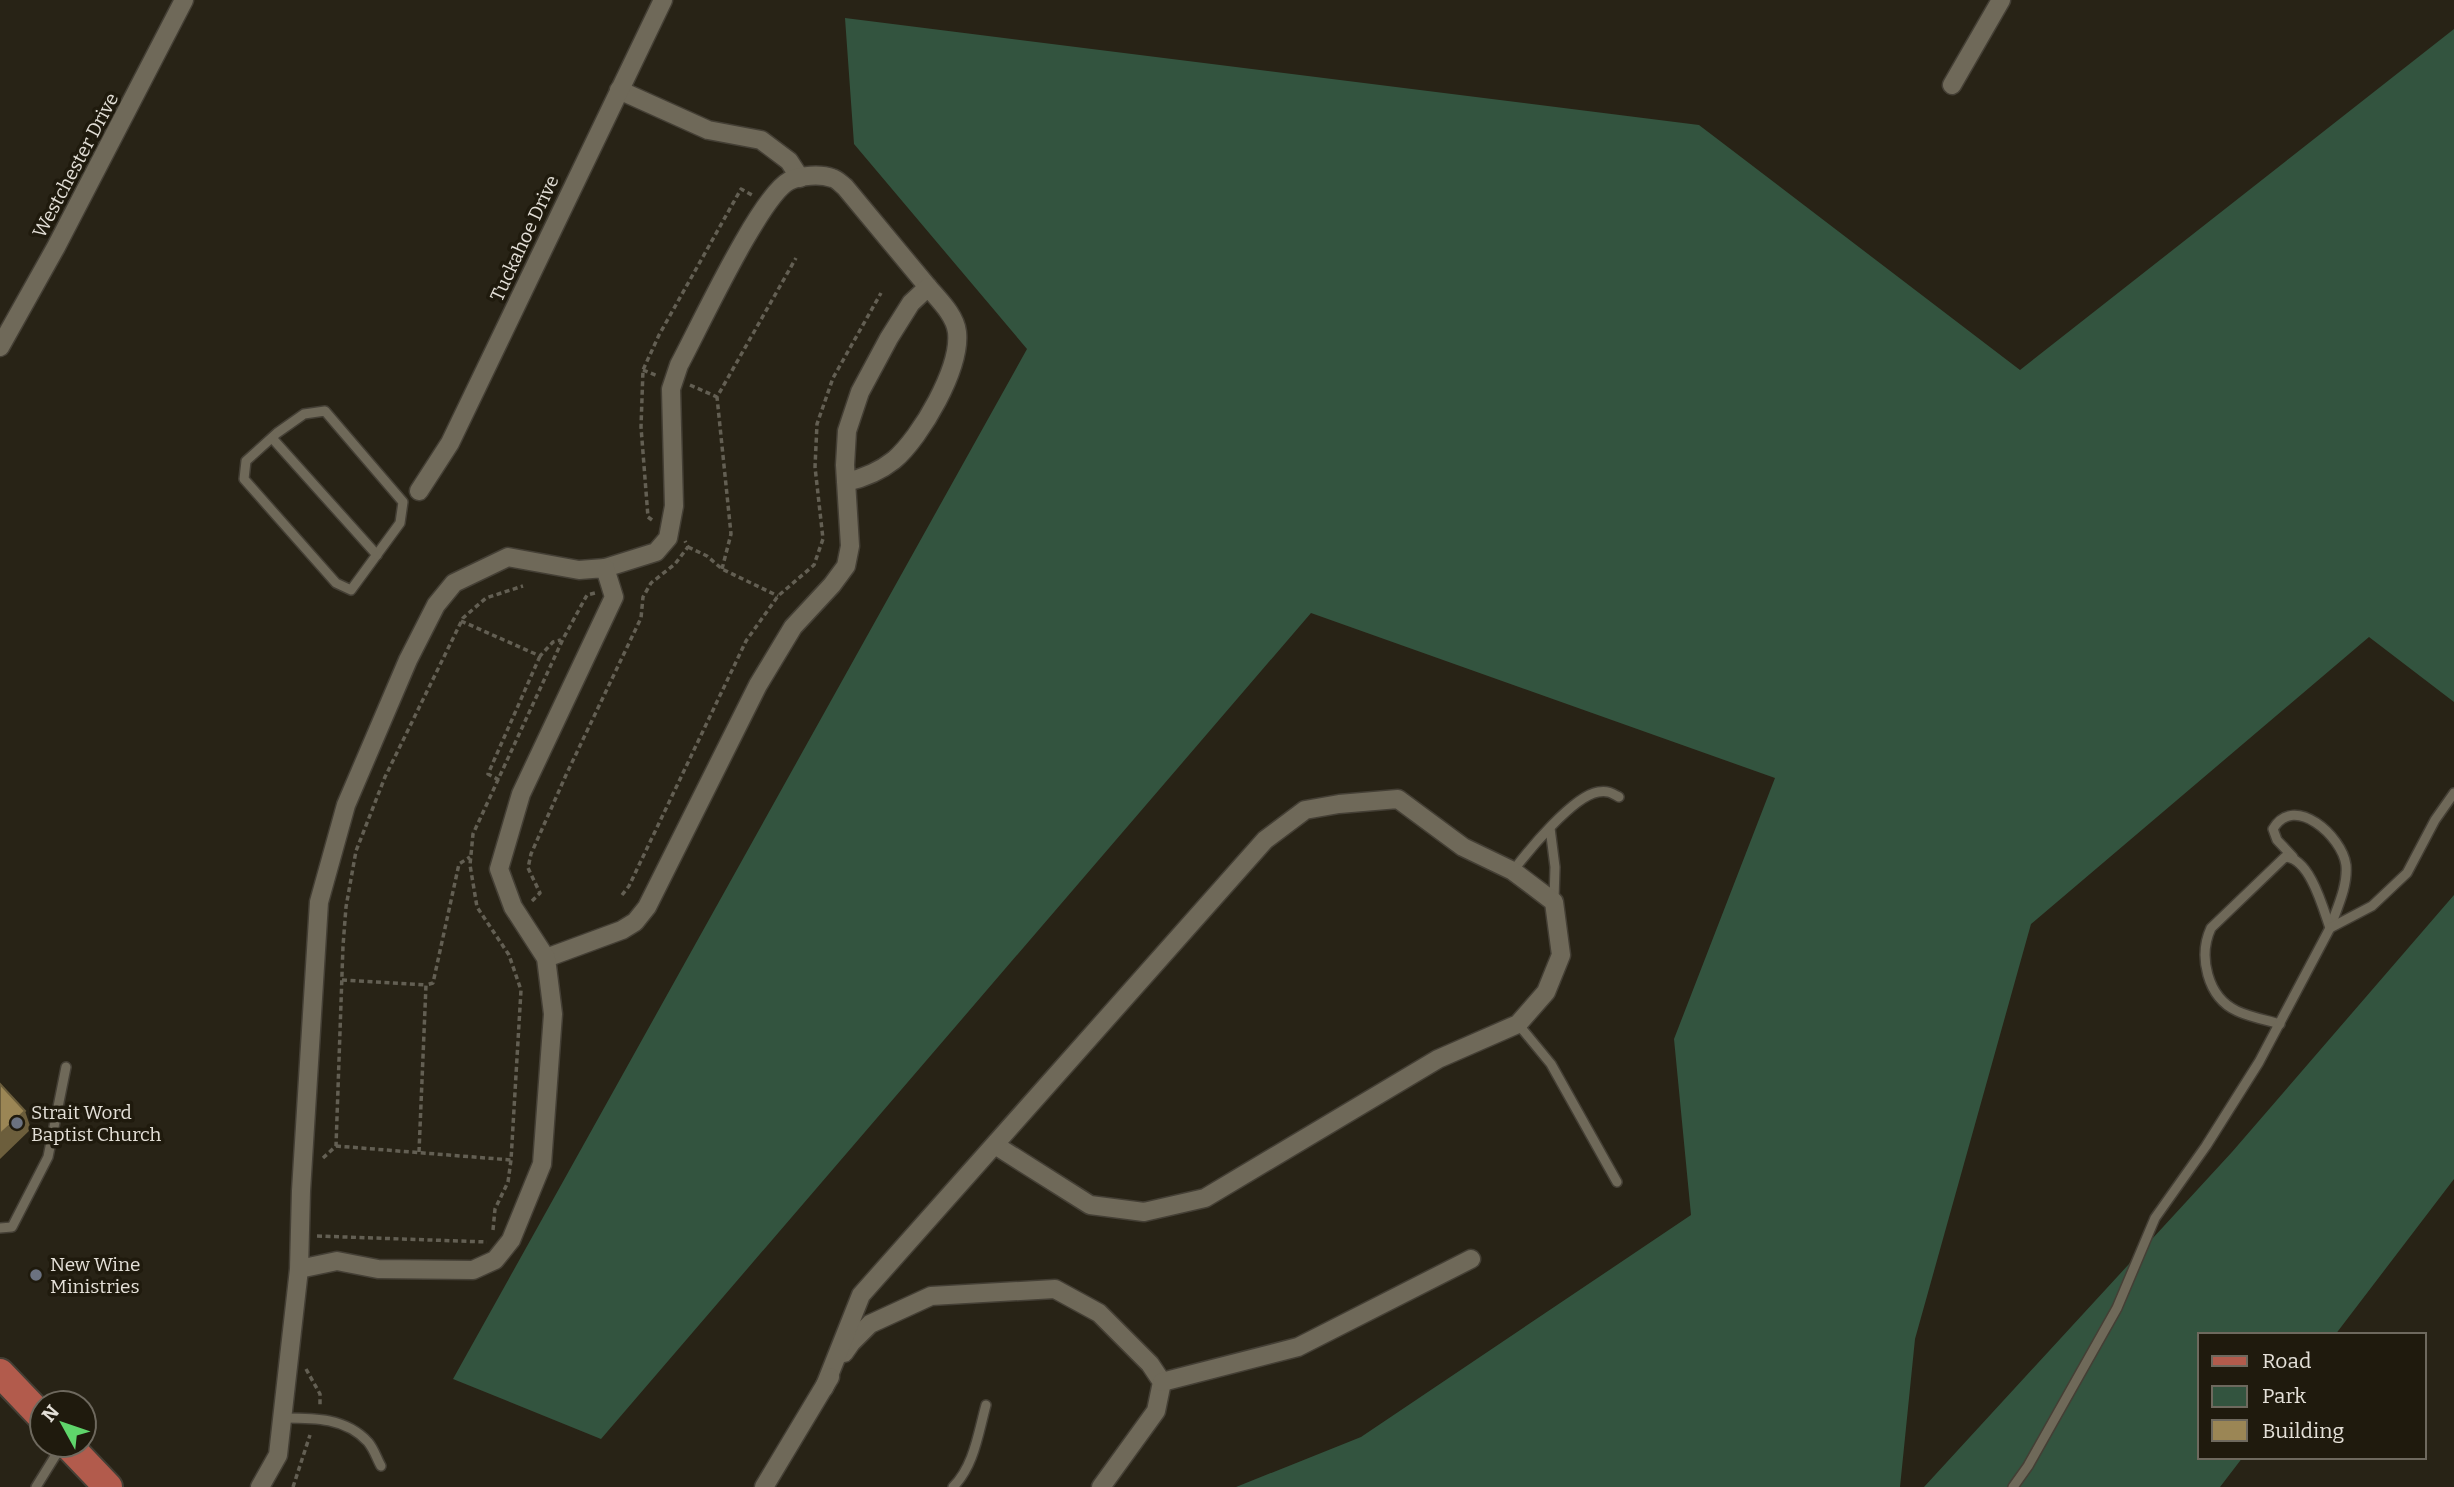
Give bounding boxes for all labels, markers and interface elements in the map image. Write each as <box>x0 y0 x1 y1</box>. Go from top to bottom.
street label: Westchester Drive <box>28 89 123 242</box>
street label: Tuckahoe Drive <box>485 172 564 305</box>
place label: Strait Word Baptist Church <box>31 1101 161 1146</box>
marker: Strait Word Baptist Church <box>9 1115 25 1131</box>
place label: New Wine Ministries <box>50 1253 140 1298</box>
marker: New Wine Ministries <box>28 1267 44 1283</box>
legend <box>2198 1333 2426 1459</box>
text: Road <box>2262 1348 2311 1374</box>
text: Park <box>2262 1383 2306 1409</box>
north arrow <box>28 1389 98 1459</box>
text: N <box>37 1400 64 1426</box>
text: Building <box>2262 1418 2345 1444</box>

